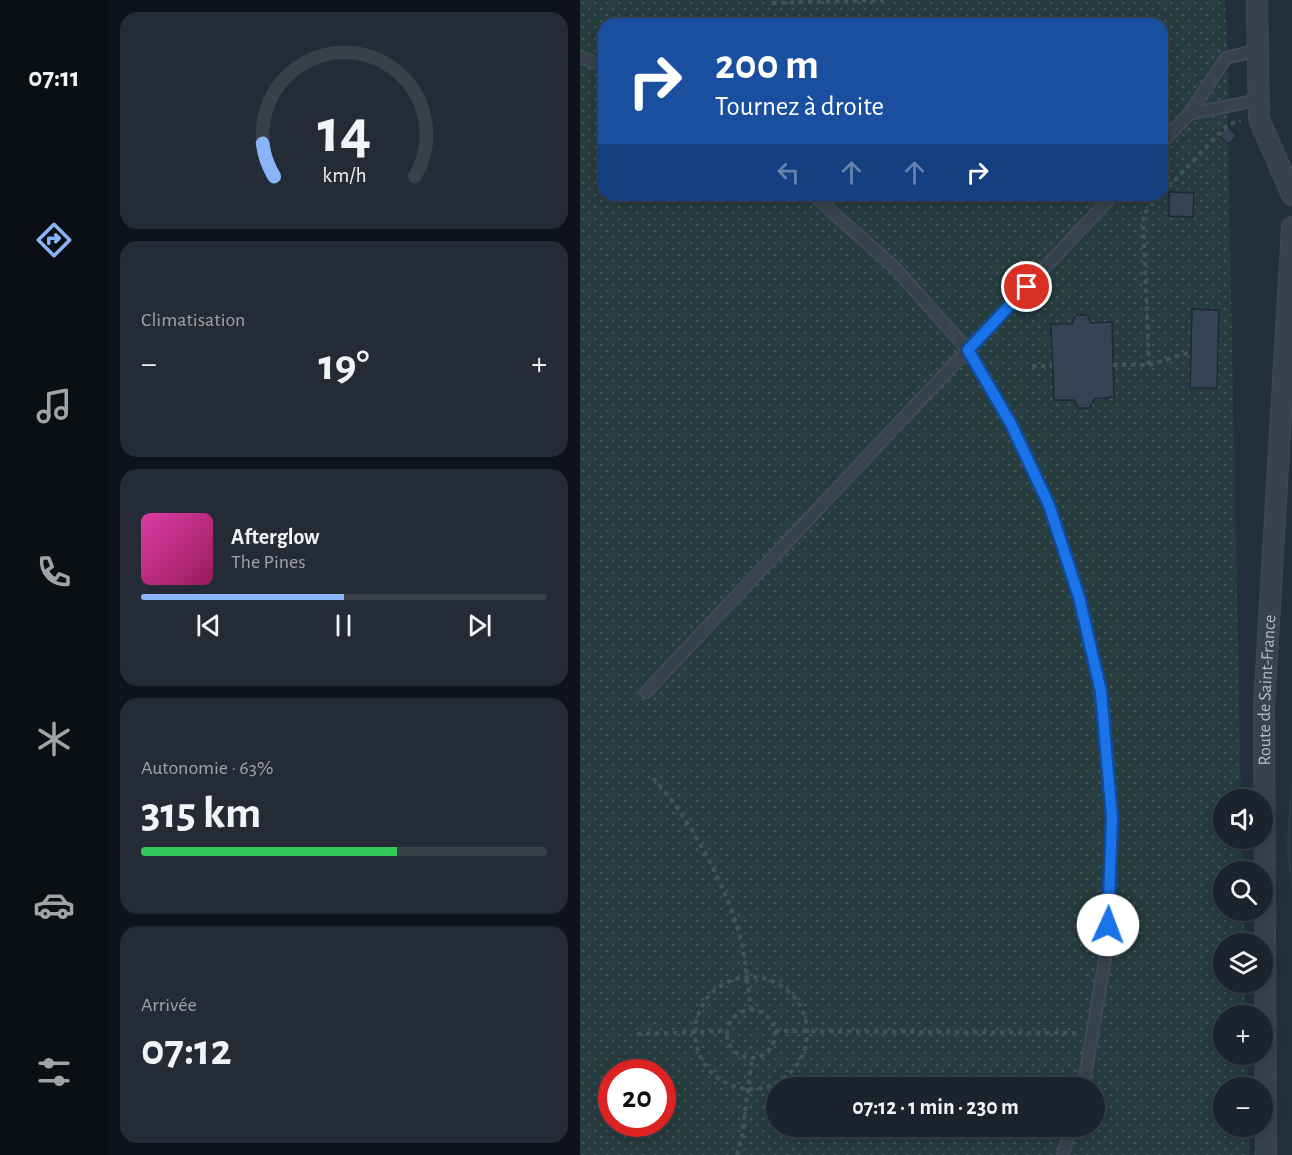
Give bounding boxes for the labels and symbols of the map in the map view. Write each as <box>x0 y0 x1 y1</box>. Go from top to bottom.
pin <box>1001 261 1052 312</box>
street label: Route de Saint-France <box>1256 614 1279 765</box>
position arrow <box>1076 893 1140 957</box>
speed limit sign: 20 <box>598 1059 676 1137</box>

